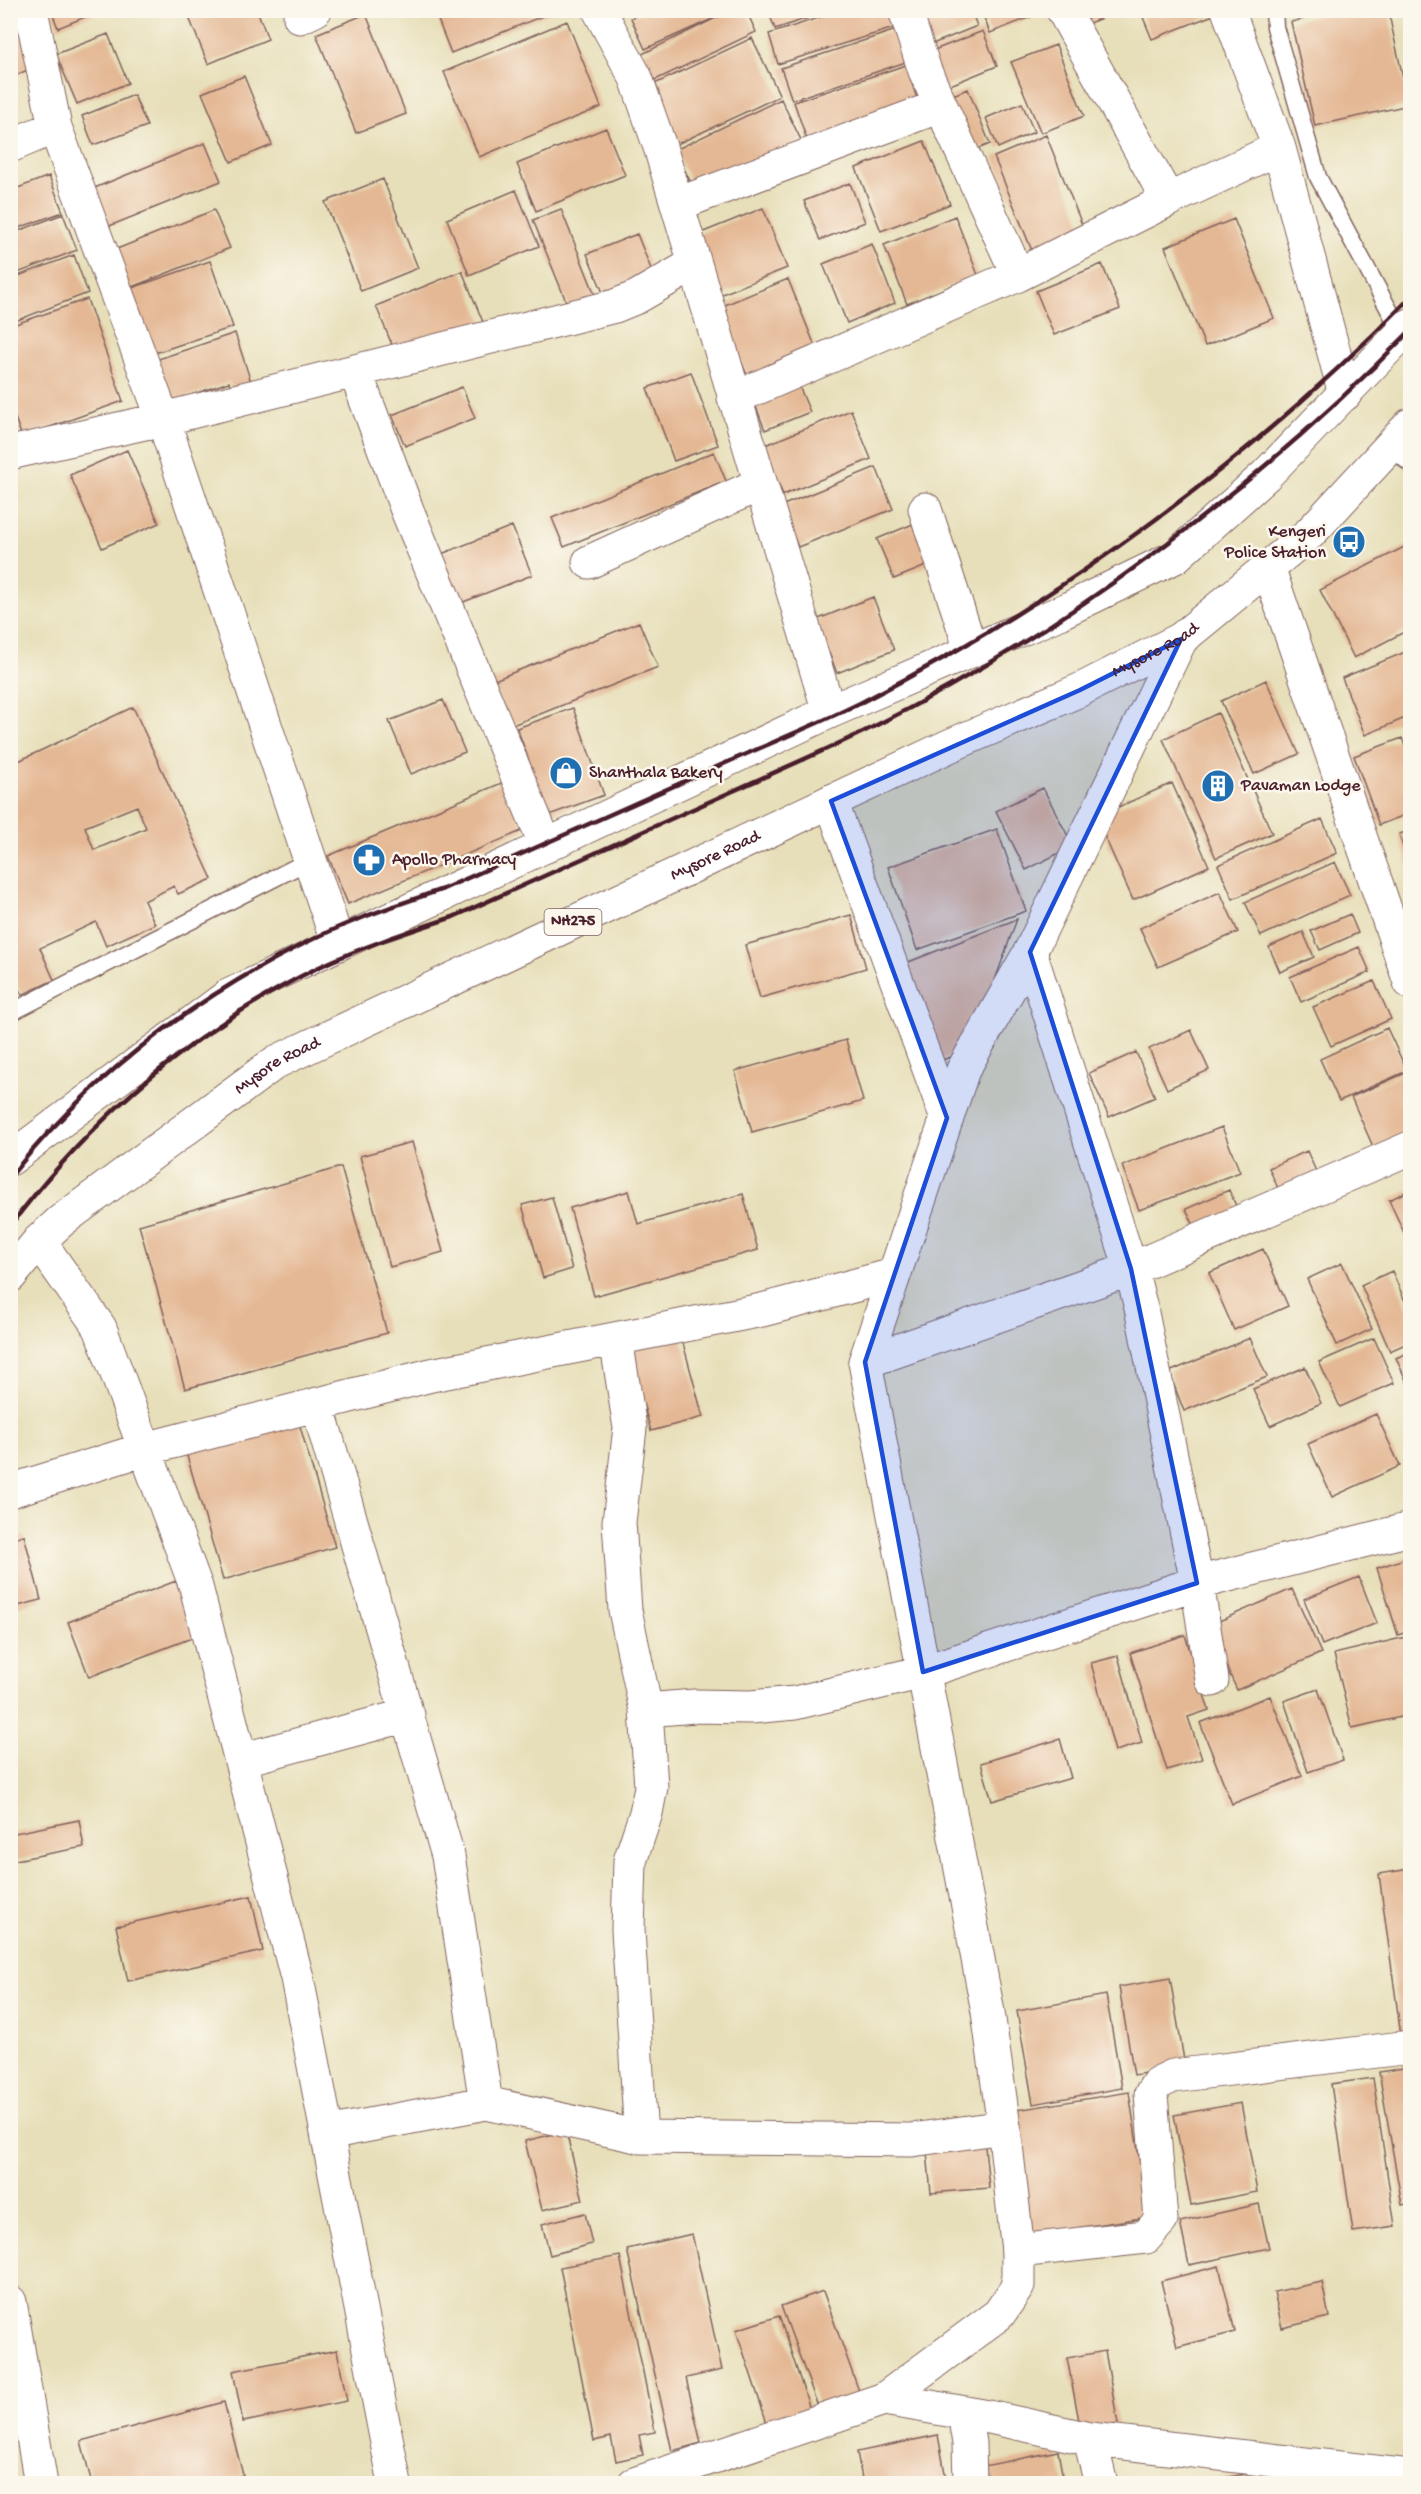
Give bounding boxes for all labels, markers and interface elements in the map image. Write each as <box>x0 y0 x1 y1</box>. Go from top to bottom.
place label: Kengeri Police Station <box>1223 522 1326 564</box>
bus stop icon: Kengeri Police Station <box>1331 524 1367 560</box>
street label: Mysore Road <box>1108 617 1205 683</box>
shop icon: Shanthala Bakery <box>548 755 584 791</box>
place label: Shanthala Bakery <box>589 763 723 784</box>
building icon: Pavaman Lodge <box>1200 768 1236 804</box>
place label: Pavaman Lodge <box>1240 776 1361 797</box>
street label: Mysore Road <box>667 825 765 886</box>
pharmacy icon: Apollo Pharmacy <box>351 842 387 878</box>
place label: Apollo Pharmacy <box>392 850 516 871</box>
road number: NH275 <box>544 909 602 935</box>
street label: Mysore Road <box>230 1032 325 1100</box>

